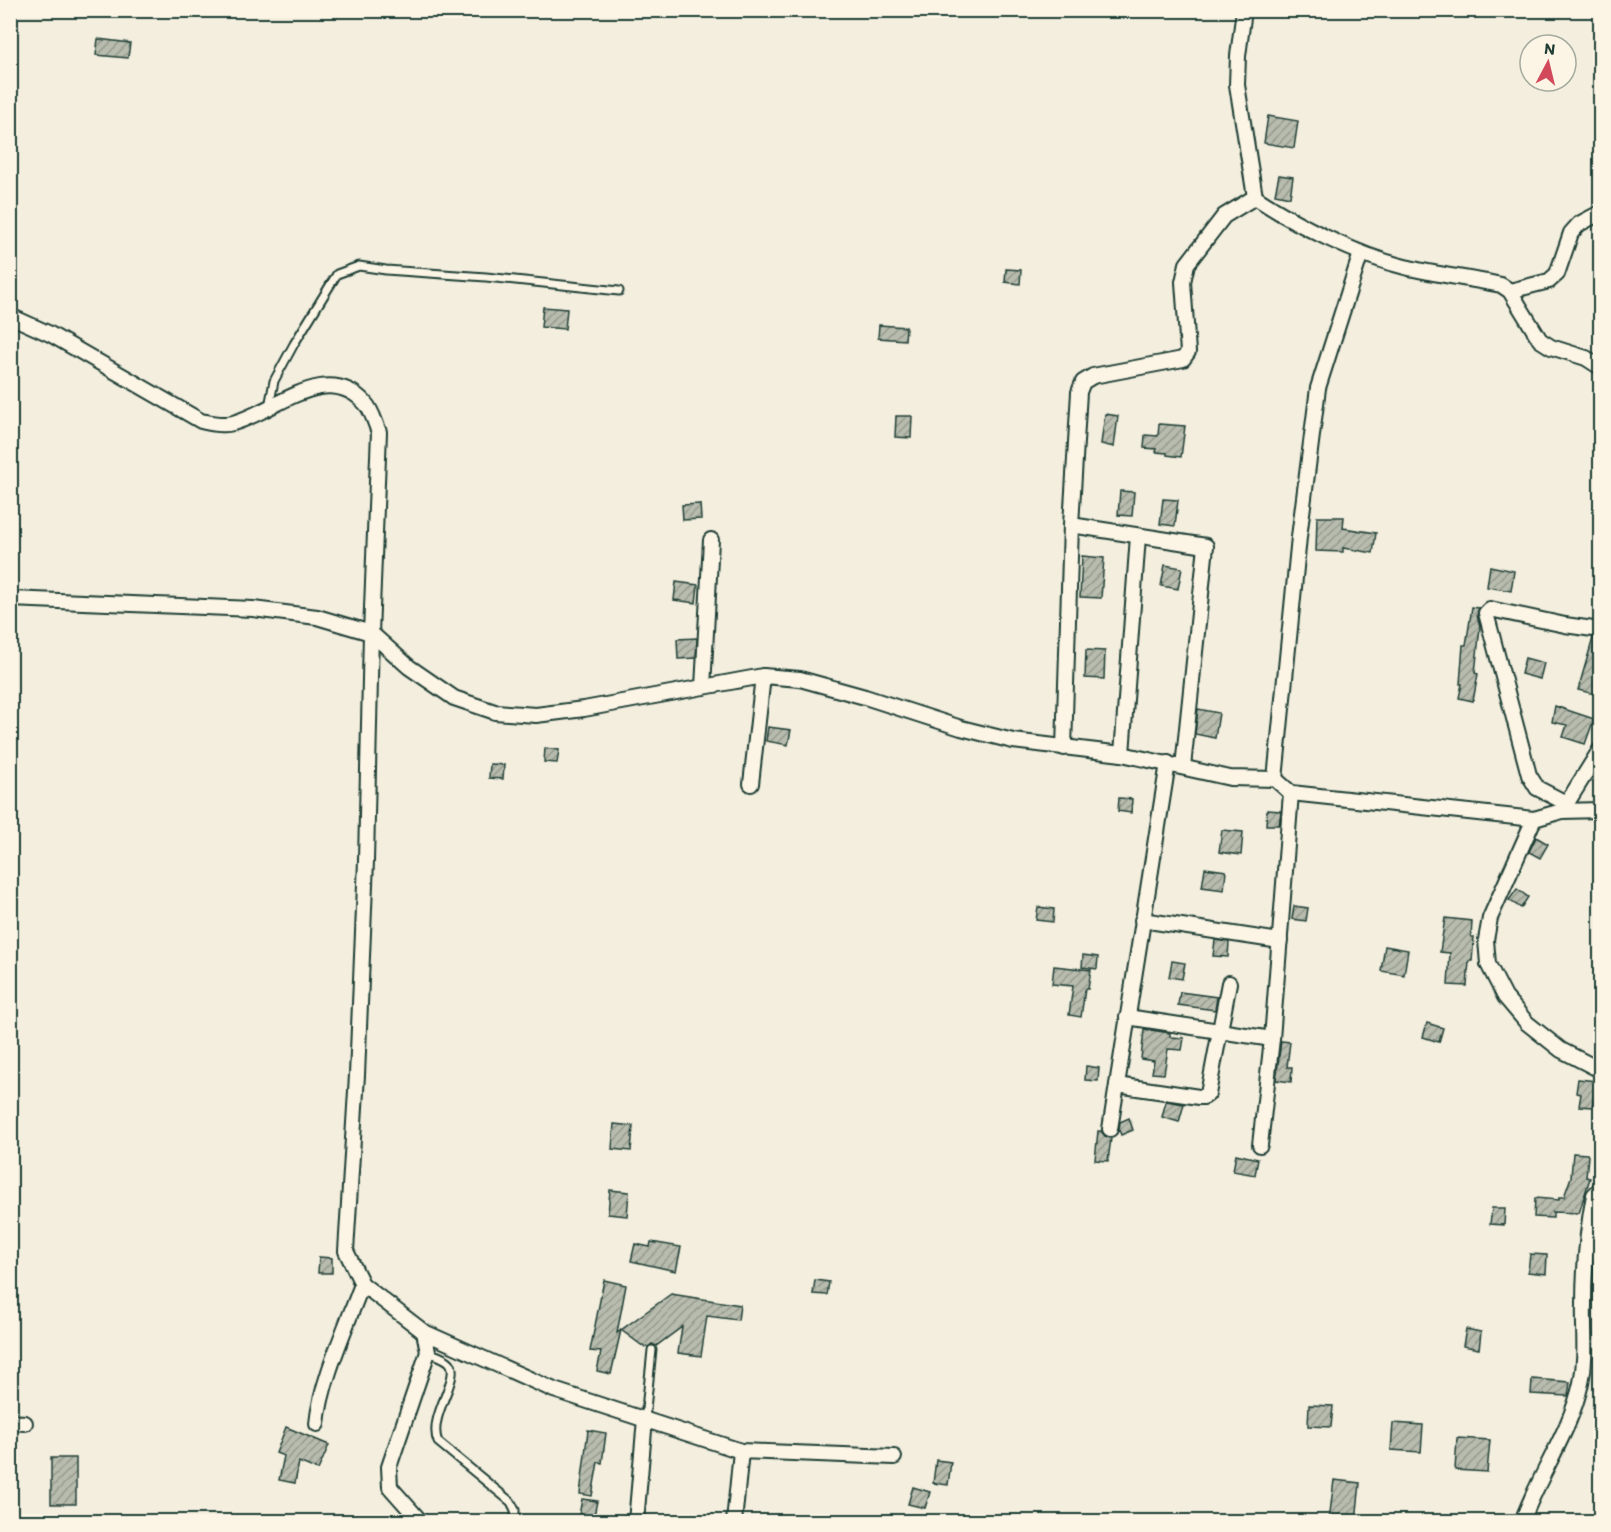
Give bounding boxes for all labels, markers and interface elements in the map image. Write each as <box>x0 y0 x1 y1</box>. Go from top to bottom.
north arrow <box>1518 33 1578 93</box>
text: N <box>1543 39 1556 59</box>

